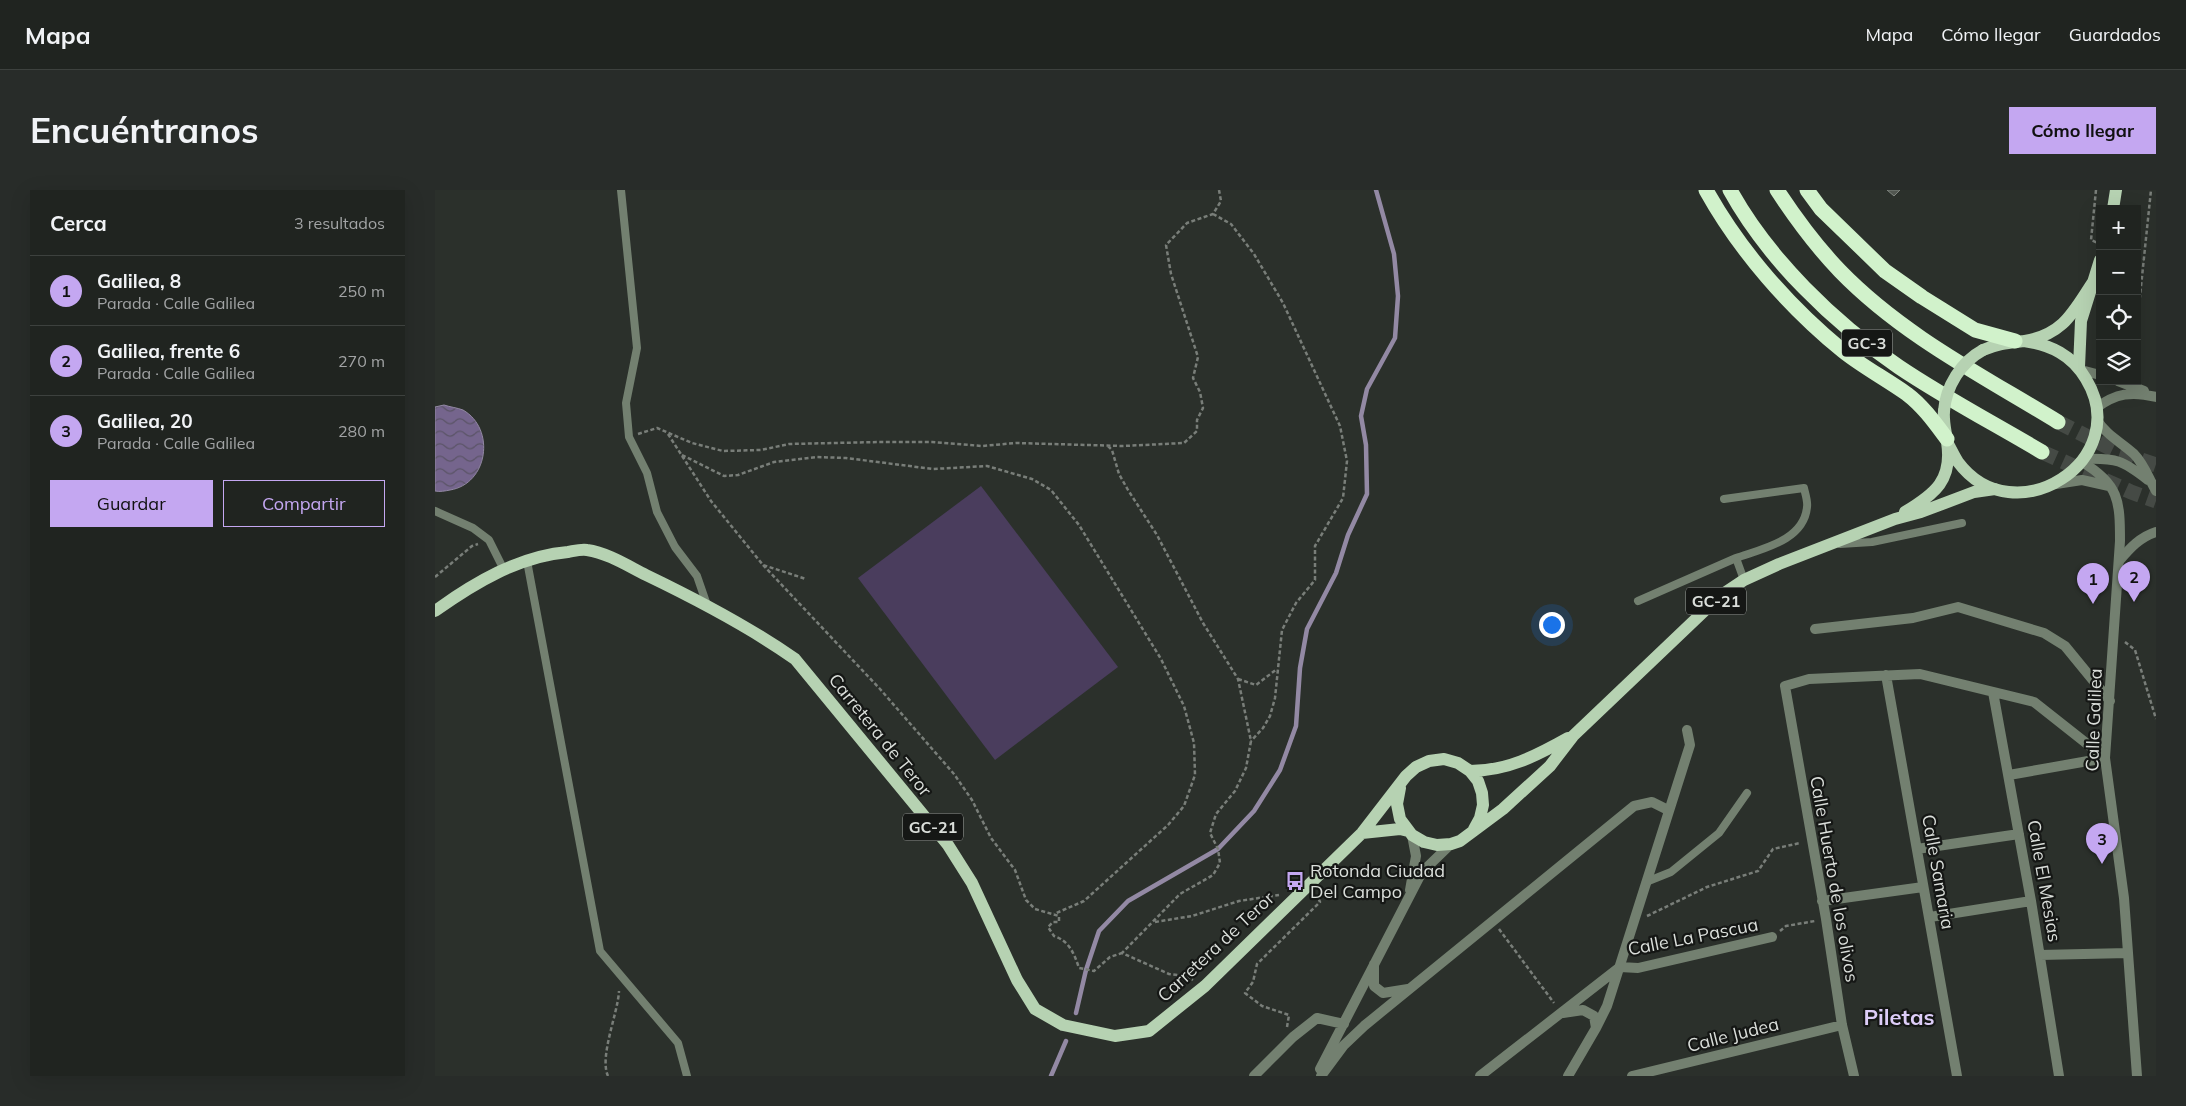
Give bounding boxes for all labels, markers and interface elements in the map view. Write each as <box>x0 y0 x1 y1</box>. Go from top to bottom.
text: Mapa <box>25 20 91 50</box>
text: Mapa <box>1865 23 1913 46</box>
text: Cómo llegar <box>1941 23 2041 46</box>
text: Guardados <box>2069 23 2161 46</box>
button: Cómo llegar <box>2009 107 2156 154</box>
text: Encuéntranos <box>30 108 259 152</box>
map controls <box>2096 205 2141 385</box>
button: + <box>2096 205 2141 250</box>
text: Cerca <box>50 210 107 236</box>
text: 3 resultados <box>294 213 385 233</box>
button: − <box>2096 250 2141 295</box>
text: Galilea, 8 <box>97 269 181 293</box>
text: 1 <box>61 281 71 301</box>
text: 250 m <box>338 281 385 301</box>
text: Parada · Calle Galilea <box>97 293 255 313</box>
button: locate <box>2096 295 2141 340</box>
road number: GC-3 <box>1842 330 1892 357</box>
text: Galilea, frente 6 <box>97 339 240 363</box>
button: layers <box>2096 340 2141 385</box>
text: 2 <box>61 351 71 371</box>
text: 270 m <box>338 351 385 371</box>
text: Parada · Calle Galilea <box>97 363 255 383</box>
text: Galilea, 20 <box>97 409 193 433</box>
text: 3 <box>61 421 71 441</box>
text: 280 m <box>338 421 385 441</box>
text: Parada · Calle Galilea <box>97 433 255 453</box>
button: Guardar <box>50 480 213 527</box>
button: Compartir <box>223 480 385 527</box>
pin: 2 <box>2118 561 2150 602</box>
pin: 1 <box>2077 563 2109 604</box>
road number: GC-21 <box>1686 588 1746 614</box>
your location <box>1539 612 1565 638</box>
street label: Calle Galilea <box>2080 668 2107 772</box>
street label: Carretera de Teror <box>824 669 937 801</box>
street label: Calle Huerto de los olivos <box>1805 774 1864 984</box>
street label: Calle Samaria <box>1917 813 1960 931</box>
road number: GC-21 <box>903 814 963 840</box>
street label: Calle El Mesias <box>2022 818 2067 944</box>
pin: 3 <box>2086 823 2118 864</box>
place label: Rotonda Ciudad Del Campo <box>1310 859 1445 903</box>
bus stop icon: Rotonda Ciudad Del Campo <box>1284 870 1306 892</box>
street label: Carretera de Teror <box>1152 886 1279 1007</box>
street label: Calle La Pascua <box>1626 913 1760 960</box>
district label: Piletas <box>1863 1003 1935 1031</box>
street label: Calle Judea <box>1685 1012 1781 1057</box>

